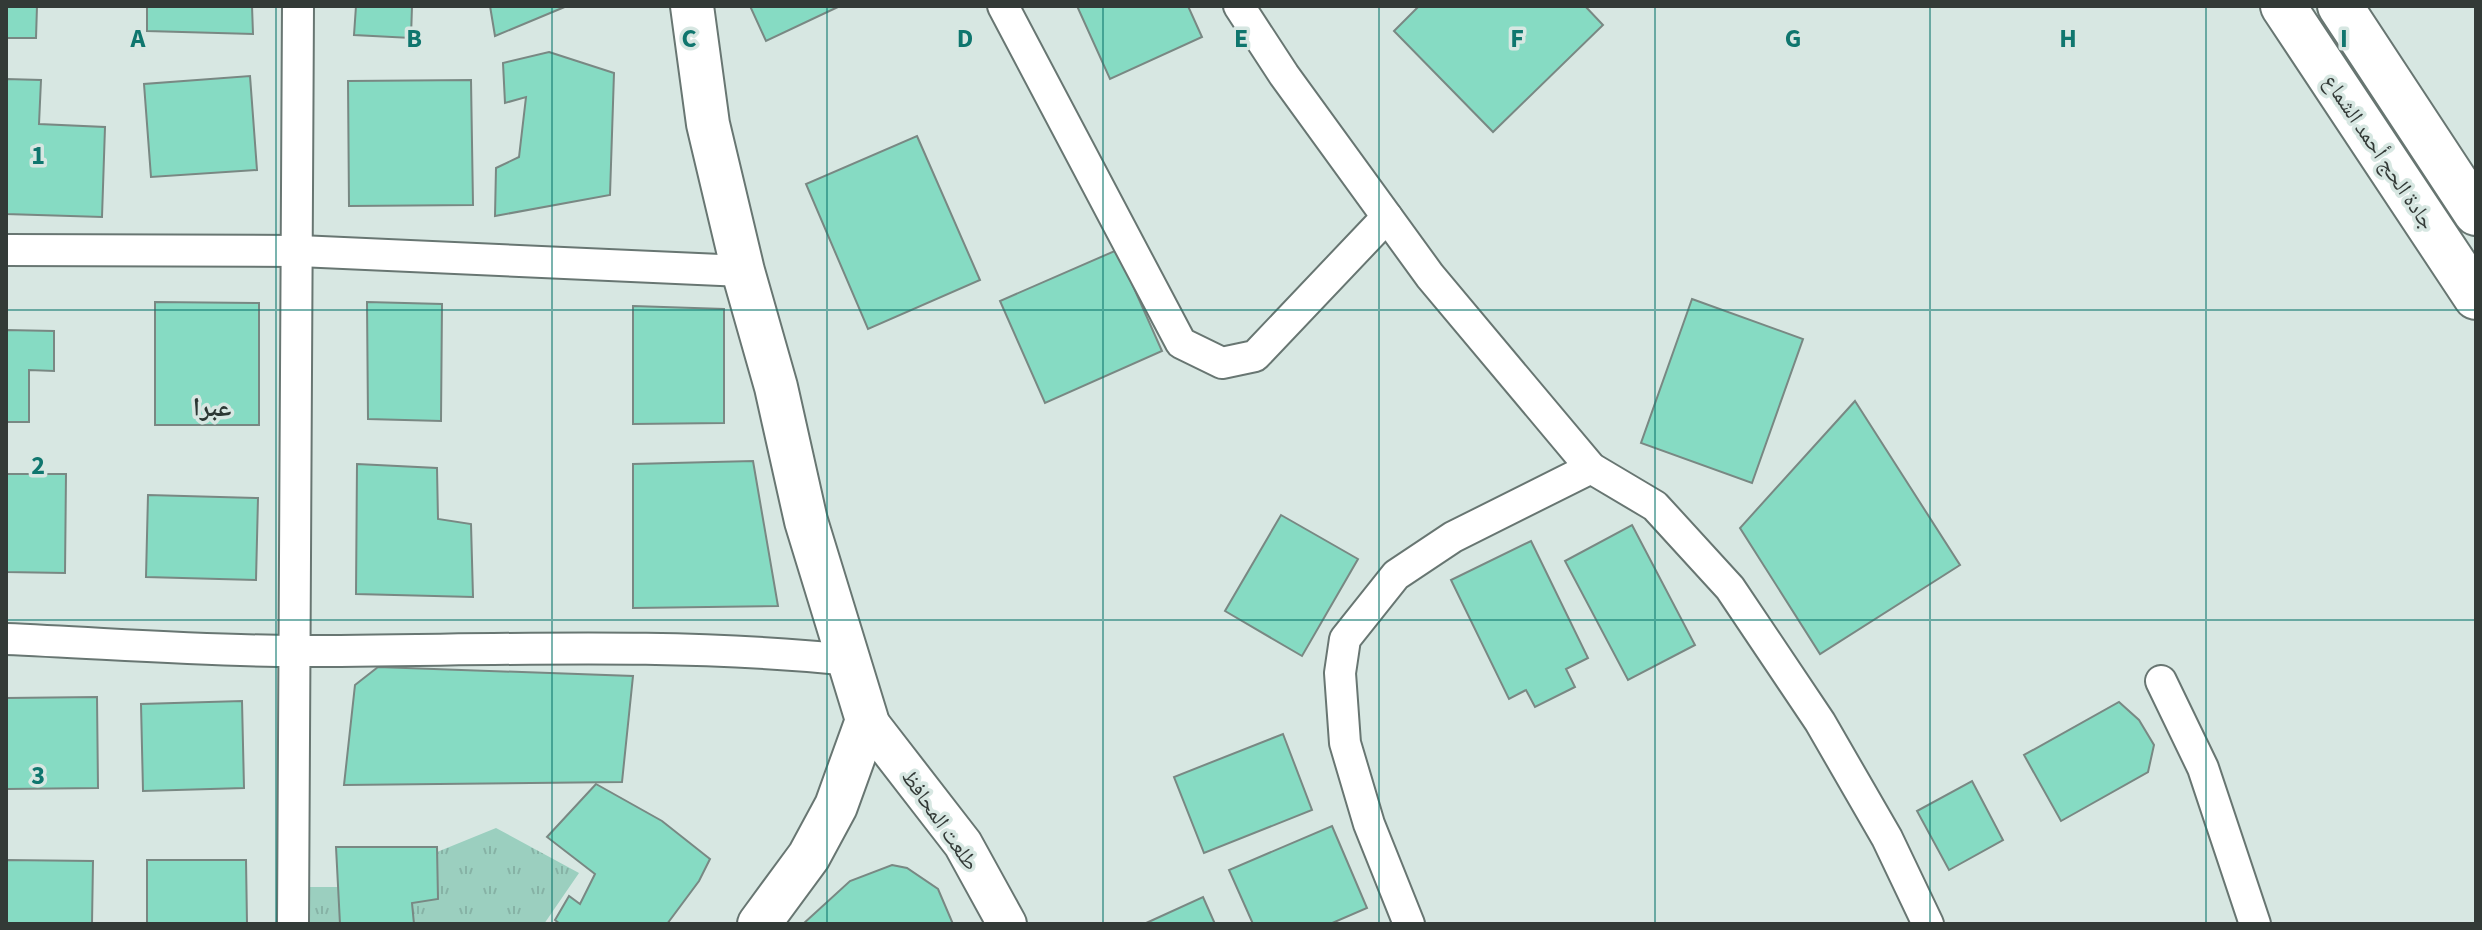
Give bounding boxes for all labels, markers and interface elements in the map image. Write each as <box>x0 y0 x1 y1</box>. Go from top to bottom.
text: A <box>130 20 147 57</box>
text: B <box>406 20 422 57</box>
text: C <box>681 20 697 57</box>
text: D <box>957 20 973 57</box>
text: E <box>1234 20 1248 57</box>
text: F <box>1510 20 1524 57</box>
text: G <box>1785 20 1801 57</box>
text: H <box>2059 20 2077 57</box>
text: I <box>2340 20 2348 57</box>
street label: جادة الحج أحمد الشماع <box>2315 68 2443 236</box>
text: 1 <box>31 137 45 174</box>
district label: عبرا <box>193 389 231 426</box>
text: 2 <box>31 447 45 484</box>
text: 3 <box>31 757 45 794</box>
street label: طلعت المحافظ <box>893 763 987 877</box>

